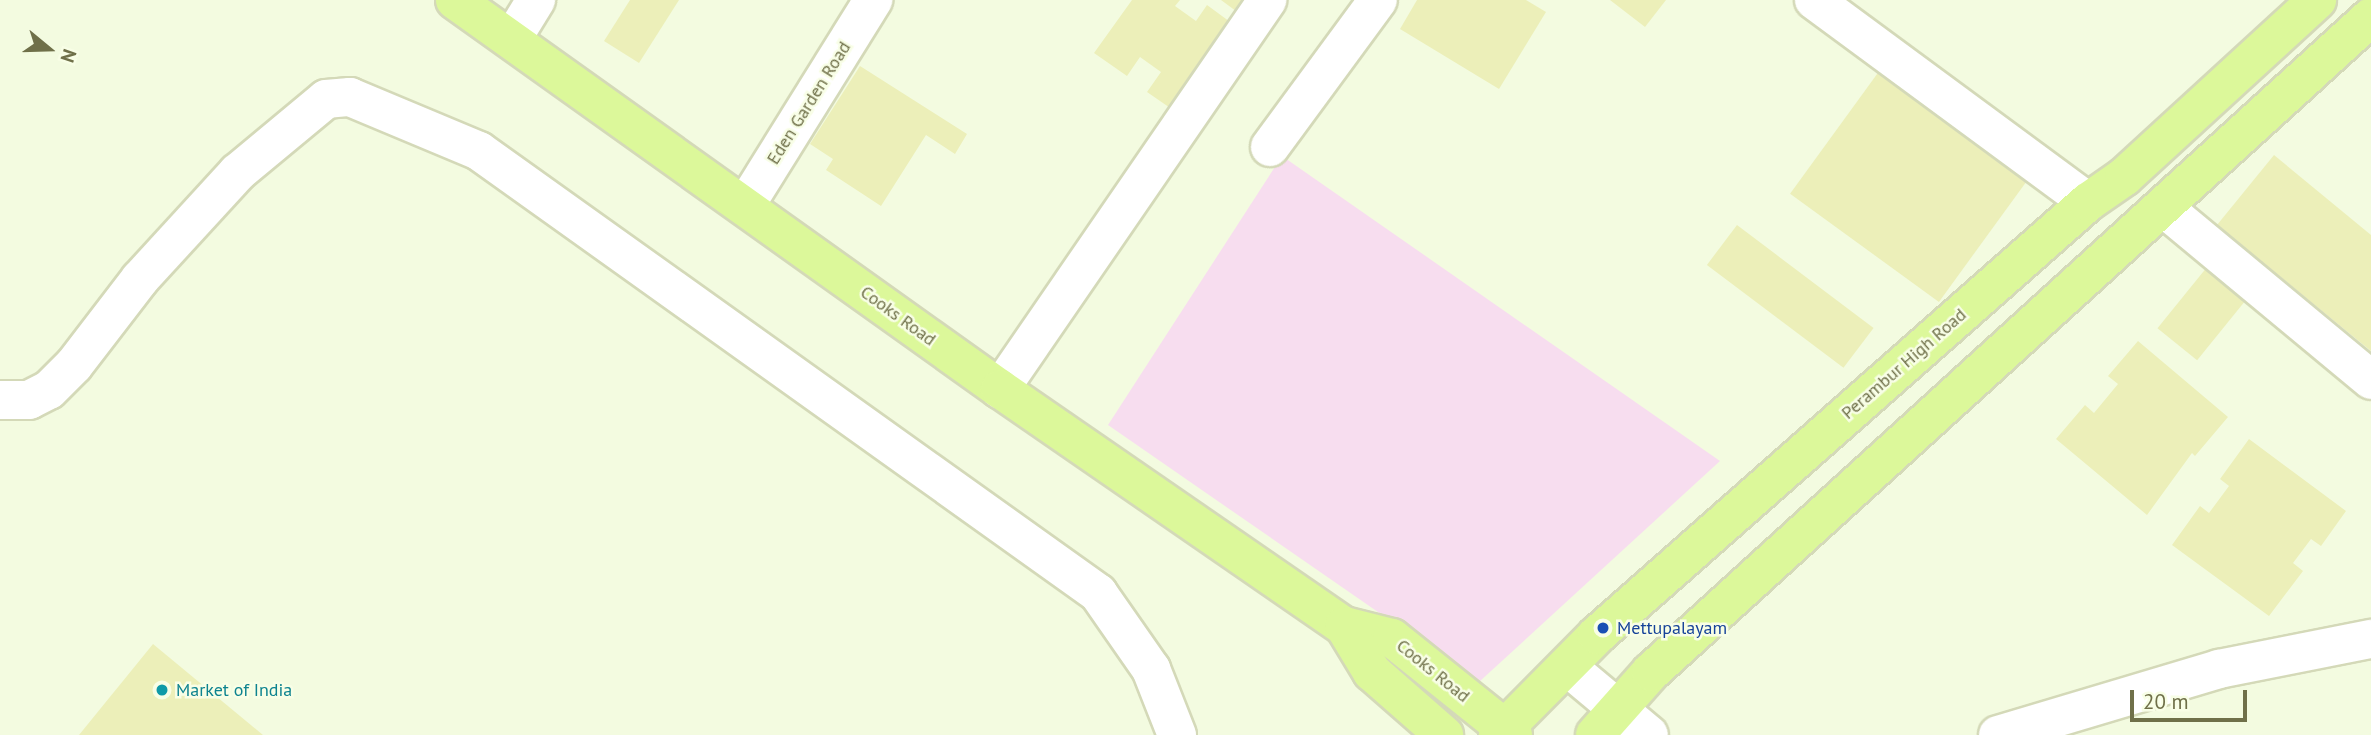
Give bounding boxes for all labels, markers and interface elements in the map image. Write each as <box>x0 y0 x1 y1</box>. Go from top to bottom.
north arrow <box>14 14 84 84</box>
street label: Eden Garden Road <box>763 38 855 168</box>
text: N <box>55 46 82 66</box>
street label: Cooks Road <box>856 281 940 351</box>
street label: Perambur High Road <box>1837 304 1971 424</box>
place label: Mettupalayam <box>1617 617 1727 639</box>
marker: Mettupalayam <box>1595 620 1611 636</box>
street label: Cooks Road <box>1392 635 1474 707</box>
scale bar <box>2133 676 2250 720</box>
place label: Market of India <box>176 679 292 701</box>
marker: Market of India <box>154 682 170 698</box>
text: 20 m <box>2143 688 2189 715</box>

